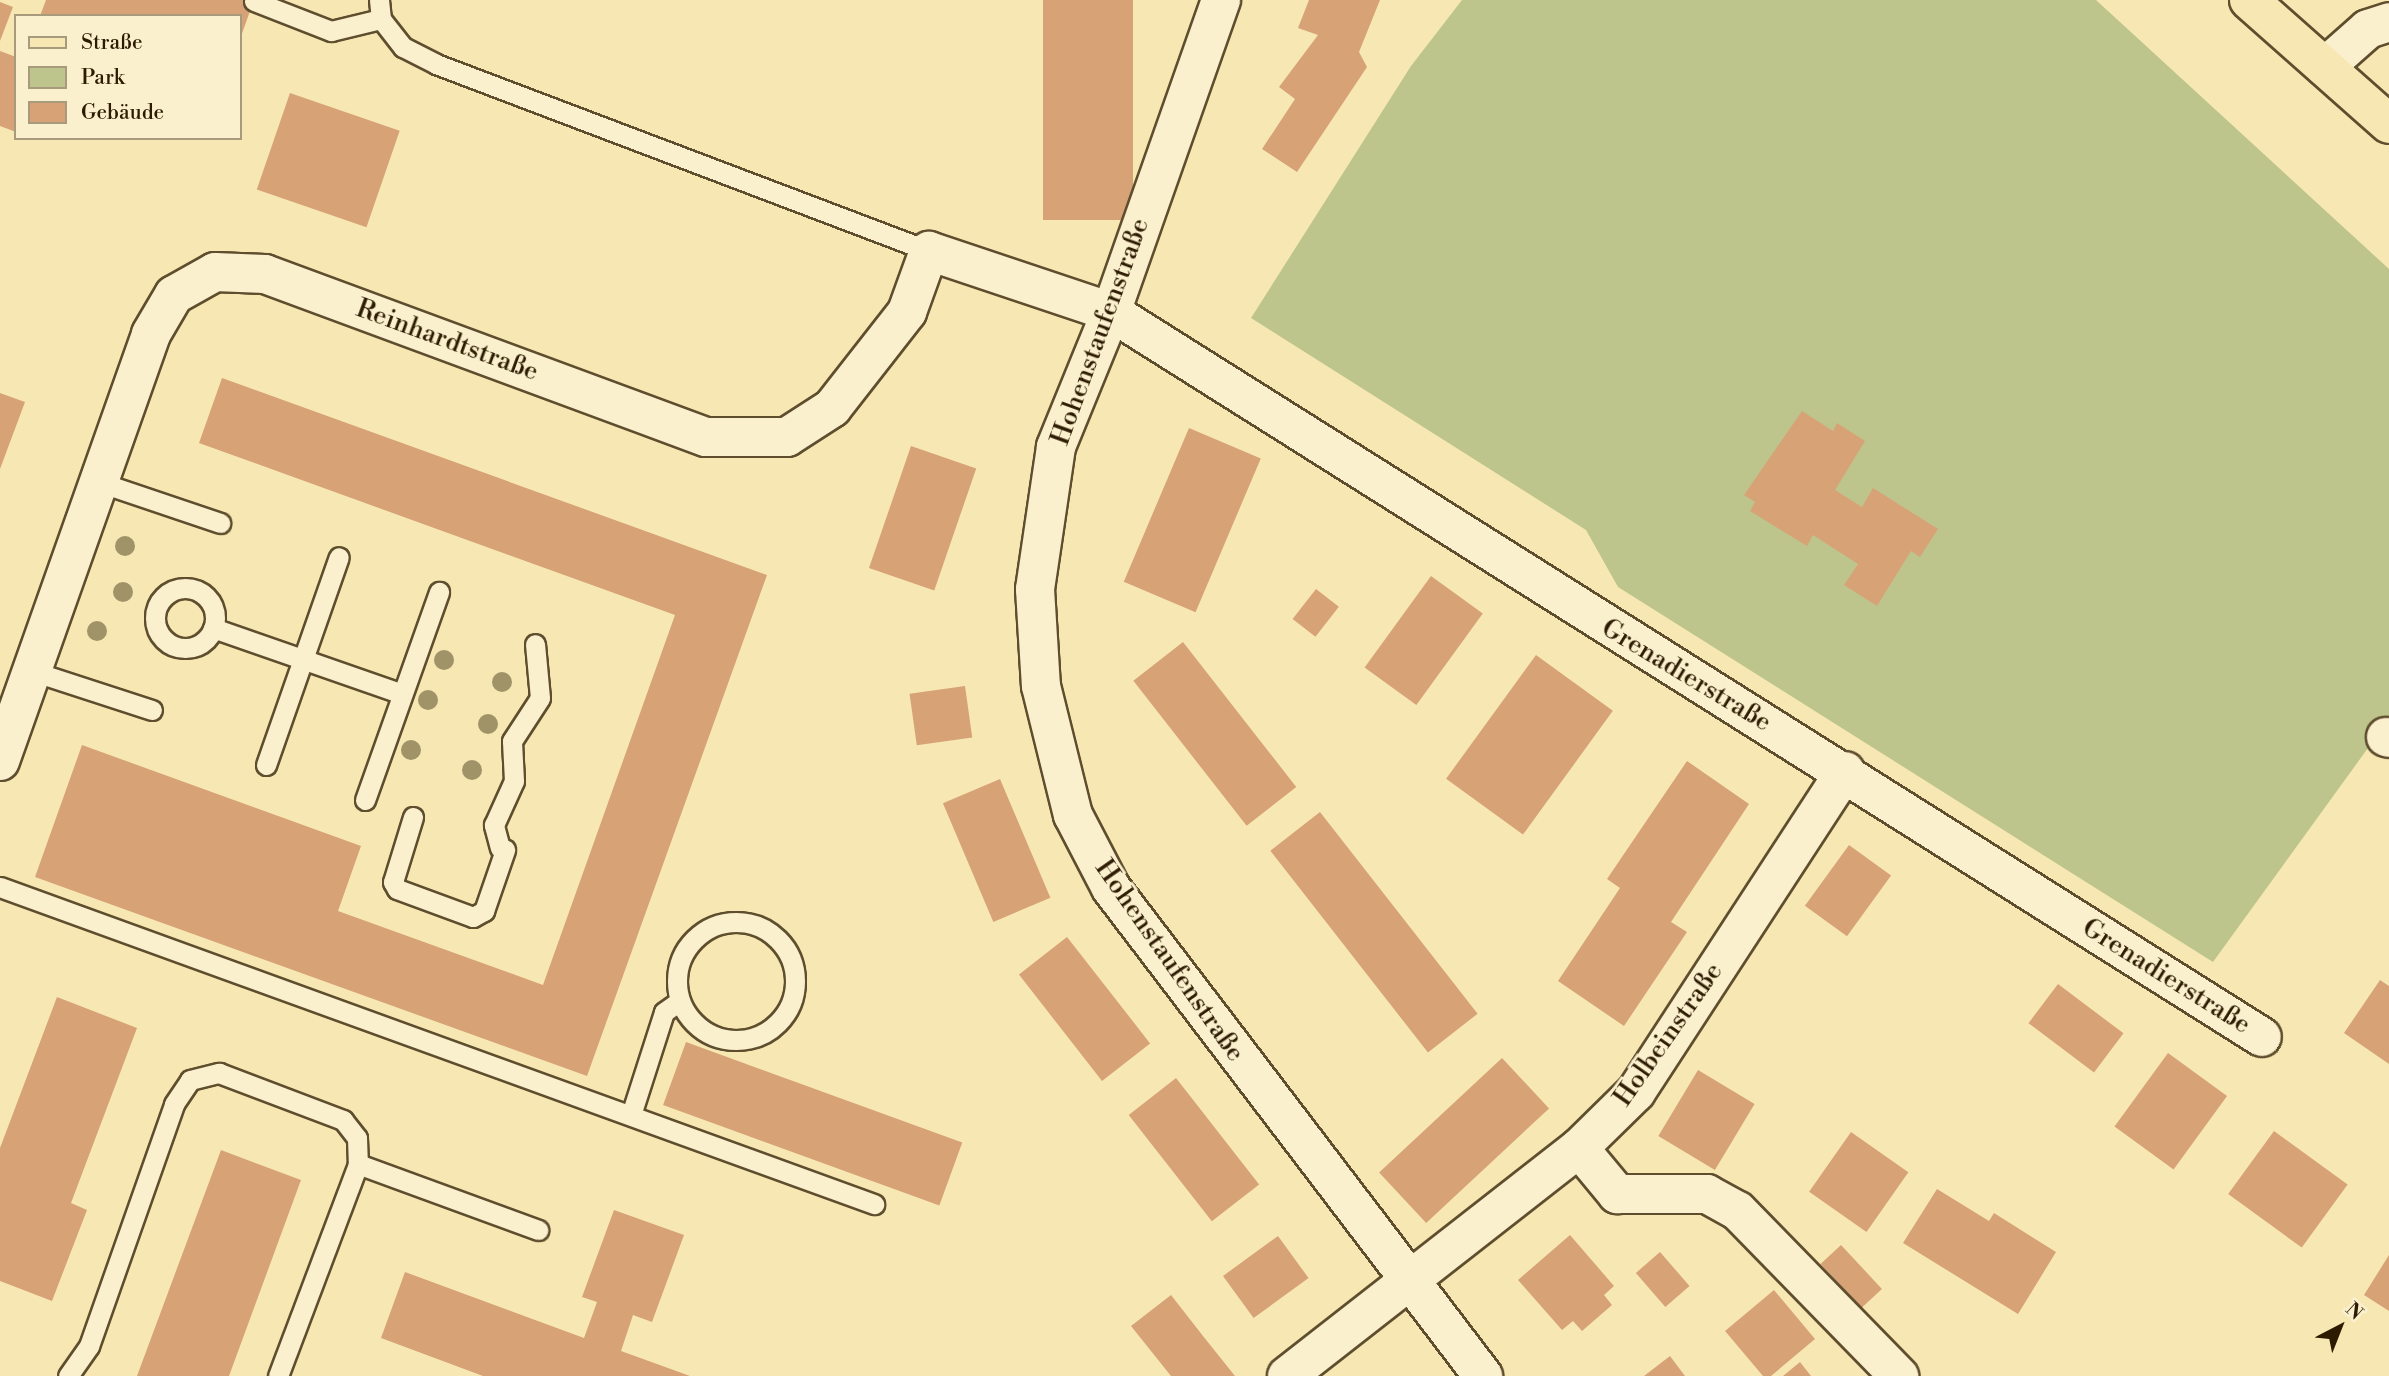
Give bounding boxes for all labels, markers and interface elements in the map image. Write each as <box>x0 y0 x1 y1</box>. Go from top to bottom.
legend <box>14 14 242 140</box>
text: Straße <box>81 30 143 56</box>
text: Park <box>81 65 125 91</box>
text: Gebäude <box>81 100 164 126</box>
street label: Hohenstaufenstraße <box>1045 214 1157 450</box>
street label: Reinhardtstraße <box>352 294 542 388</box>
street label: Grenadierstraße <box>1595 613 1777 739</box>
street label: Hohenstaufenstraße <box>1088 854 1250 1068</box>
street label: Grenadierstraße <box>2076 913 2256 1041</box>
street label: Holbeinstraße <box>1608 957 1730 1113</box>
north arrow <box>2305 1292 2375 1362</box>
text: N <box>2340 1297 2368 1325</box>

